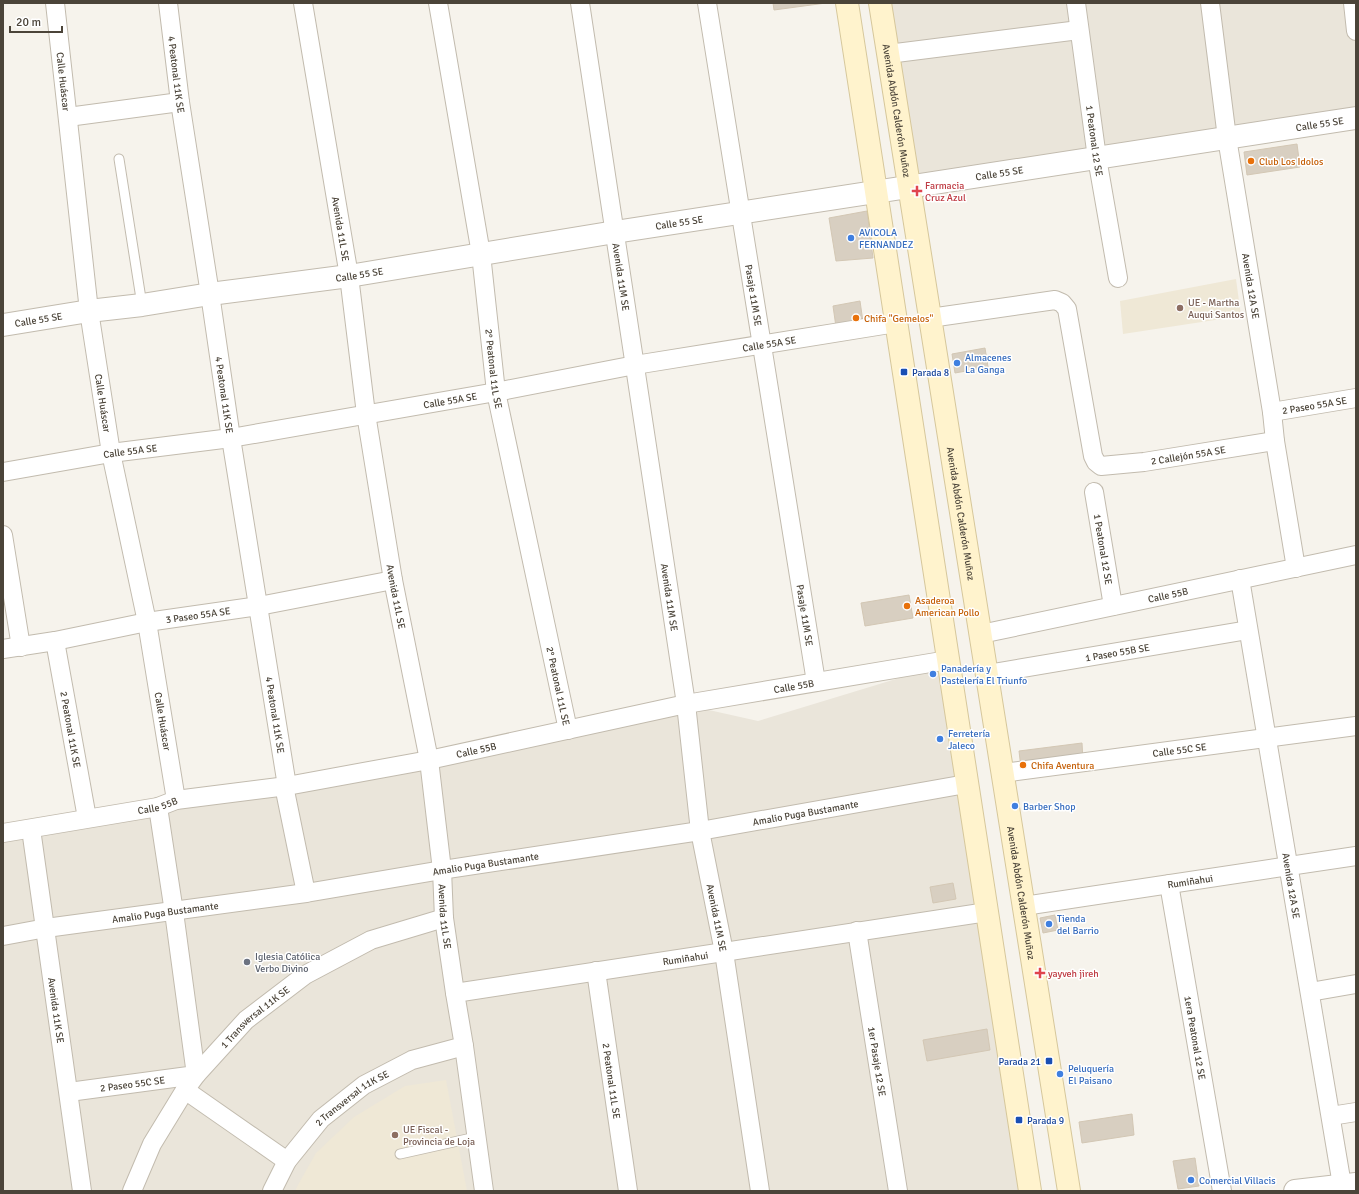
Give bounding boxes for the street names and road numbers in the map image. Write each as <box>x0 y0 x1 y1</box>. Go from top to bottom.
street label: 4 Peatonal 11K SE <box>165 35 187 114</box>
street label: Avenida Abdón Calderón Muñoz <box>880 43 913 179</box>
street label: Calle Huáscar <box>53 52 72 112</box>
street label: 1 Peatonal 12 SE <box>1083 105 1105 178</box>
street label: Calle 55 SE <box>1295 115 1345 134</box>
street label: Calle 55 SE <box>975 164 1025 183</box>
street label: Avenida 11L SE <box>329 196 351 263</box>
street label: Calle 55 SE <box>655 213 704 233</box>
street label: Avenida 11M SE <box>609 242 632 312</box>
street label: Avenida 12A SE <box>1239 252 1262 320</box>
street label: Pasaje 11M SE <box>742 264 764 327</box>
street label: Calle 55 SE <box>335 265 385 285</box>
street label: Calle 55 SE <box>14 310 64 330</box>
street label: 2° Peatonal 11L SE <box>482 328 504 410</box>
street label: Calle 55A SE <box>742 334 797 355</box>
street label: 4 Peatonal 11K SE <box>212 356 235 435</box>
street label: Calle Huáscar <box>92 373 113 434</box>
street label: Calle 55A SE <box>423 390 478 412</box>
street label: 2 Paseo 55A SE <box>1281 395 1348 417</box>
street label: Calle 55A SE <box>102 442 158 461</box>
street label: 2 Callejón 55A SE <box>1150 444 1227 468</box>
street label: Avenida Abdón Calderón Muñoz <box>944 446 977 582</box>
street label: 1 Peatonal 12 SE <box>1091 513 1114 586</box>
street label: Avenida 11M SE <box>658 563 680 632</box>
street label: Avenida 11L SE <box>384 564 408 630</box>
street label: Pasaje 11M SE <box>793 584 815 647</box>
street label: Calle 55B <box>1147 586 1189 606</box>
street label: 3 Paseo 55A SE <box>165 605 232 626</box>
street label: 1 Paseo 55B SE <box>1084 642 1151 664</box>
street label: 2° Peatonal 11L SE <box>543 646 572 727</box>
street label: 4 Peatonal 11K SE <box>262 676 287 755</box>
street label: Calle 55B <box>773 678 815 696</box>
street label: 2 Peatonal 11K SE <box>57 691 83 769</box>
street label: Calle Huáscar <box>152 691 173 752</box>
street label: Calle 55B <box>455 740 498 761</box>
street label: Calle 55C SE <box>1152 741 1208 760</box>
street label: Calle 55B <box>137 795 179 817</box>
street label: Amalio Puga Bustamante <box>752 798 859 829</box>
street label: Avenida Abdón Calderón Muñoz <box>1004 825 1037 961</box>
street label: Amalio Puga Bustamante <box>432 850 540 879</box>
street label: Avenida 12A SE <box>1279 852 1302 920</box>
street label: Rumiñahui <box>1167 873 1214 891</box>
street label: Avenida 11M SE <box>704 883 729 953</box>
street label: Avenida 11L SE <box>436 884 454 950</box>
street label: Amalio Puga Bustamante <box>111 900 219 926</box>
street label: Rumiñahui <box>662 950 709 968</box>
street label: Avenida 11K SE <box>45 977 66 1044</box>
street label: 1 Transversal 11K SE <box>218 984 293 1051</box>
street label: 1era Peatonal 12 SE <box>1181 995 1208 1081</box>
street label: 1er Pasaje 12 SE <box>865 1026 888 1098</box>
street label: 2 Peatonal 11L SE <box>600 1042 622 1120</box>
street label: 2 Transversal 11K SE <box>313 1068 391 1129</box>
street label: 2 Paseo 55C SE <box>99 1074 166 1095</box>

